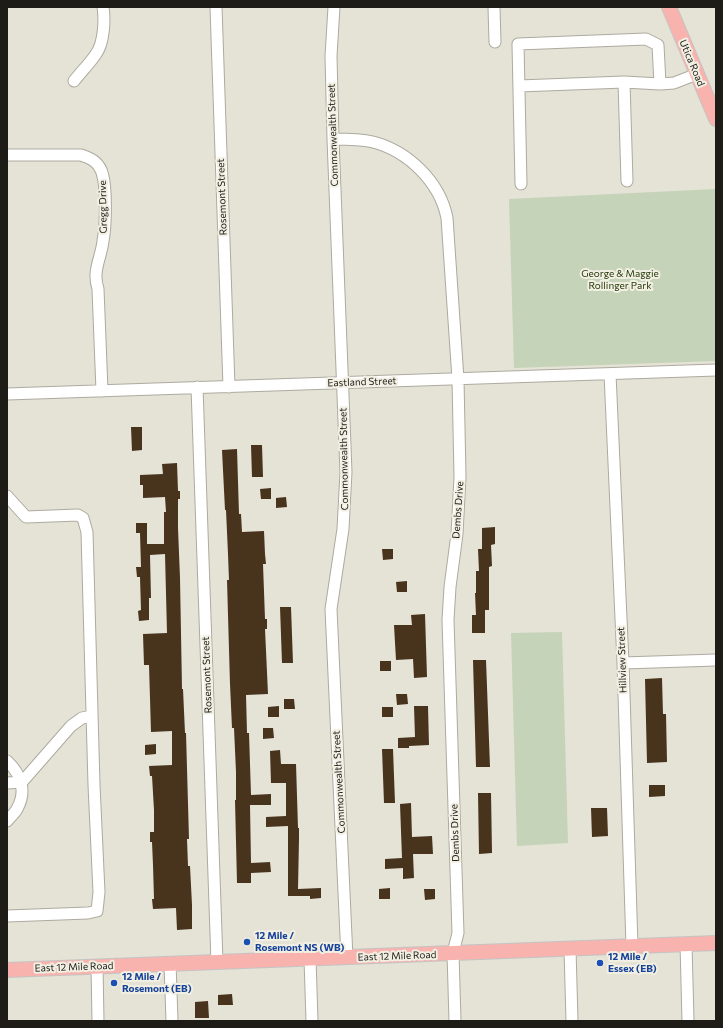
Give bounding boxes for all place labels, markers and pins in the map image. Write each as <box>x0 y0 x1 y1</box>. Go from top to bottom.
place label: 12 Mile / Rosemont NS (WB) <box>255 930 344 954</box>
marker: 12 Mile / Rosemont NS (WB) <box>242 937 252 947</box>
place label: 12 Mile / Essex (EB) <box>608 951 657 974</box>
marker: 12 Mile / Essex (EB) <box>595 958 605 968</box>
place label: 12 Mile / Rosemont (EB) <box>122 971 192 994</box>
marker: 12 Mile / Rosemont (EB) <box>109 978 119 988</box>

